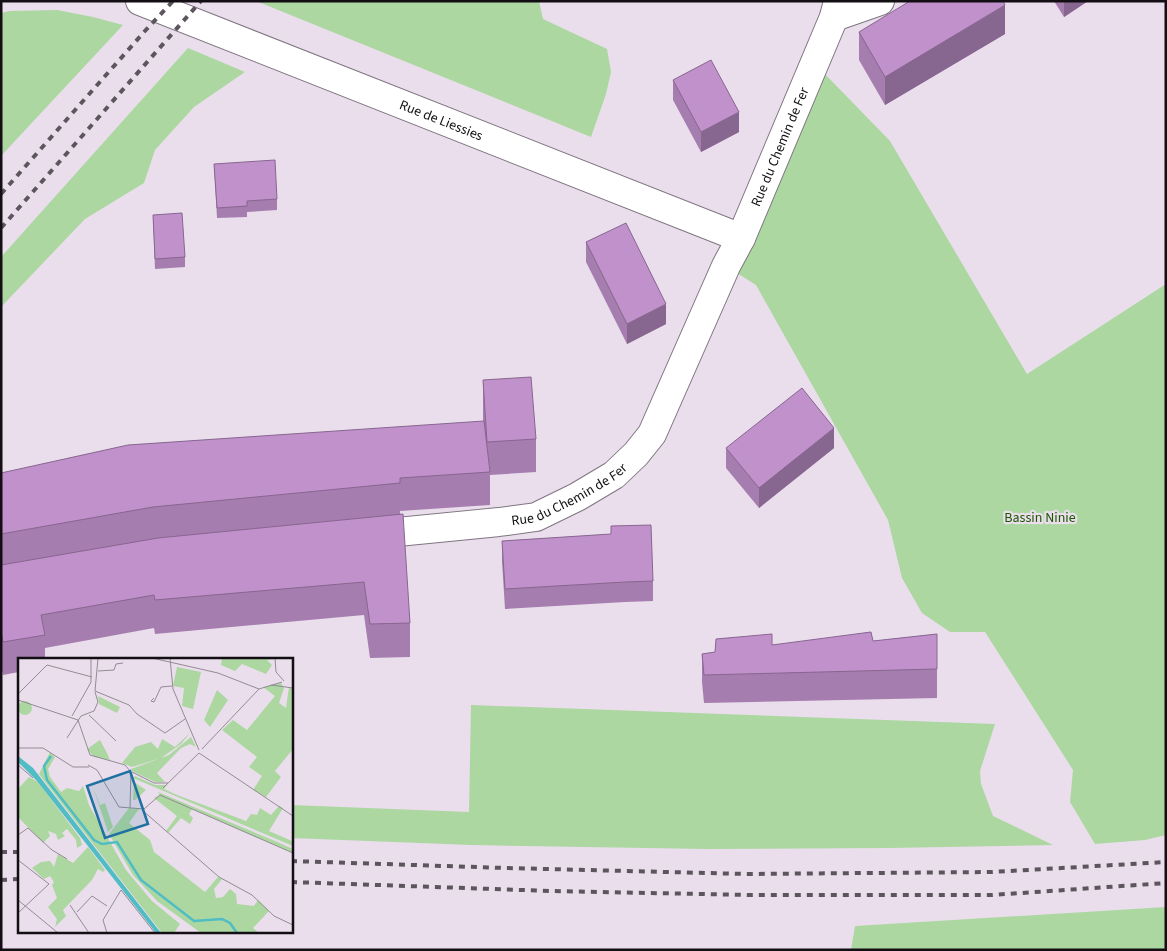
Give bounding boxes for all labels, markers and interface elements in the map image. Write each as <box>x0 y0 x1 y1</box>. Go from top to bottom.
street label: Rue du Chemin de Fer <box>746 84 814 210</box>
street label: Rue de Liessies <box>396 95 486 146</box>
street label: Rue du Chemin de Fer <box>510 459 632 531</box>
park label: Bassin Ninie <box>1004 508 1076 528</box>
inset map <box>18 658 292 934</box>

